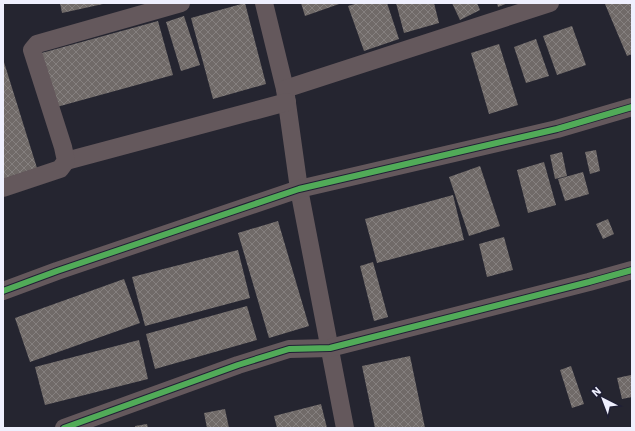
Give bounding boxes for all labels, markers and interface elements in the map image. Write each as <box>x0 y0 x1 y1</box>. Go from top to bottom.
north arrow <box>583 379 623 419</box>
text: N <box>589 384 604 399</box>

